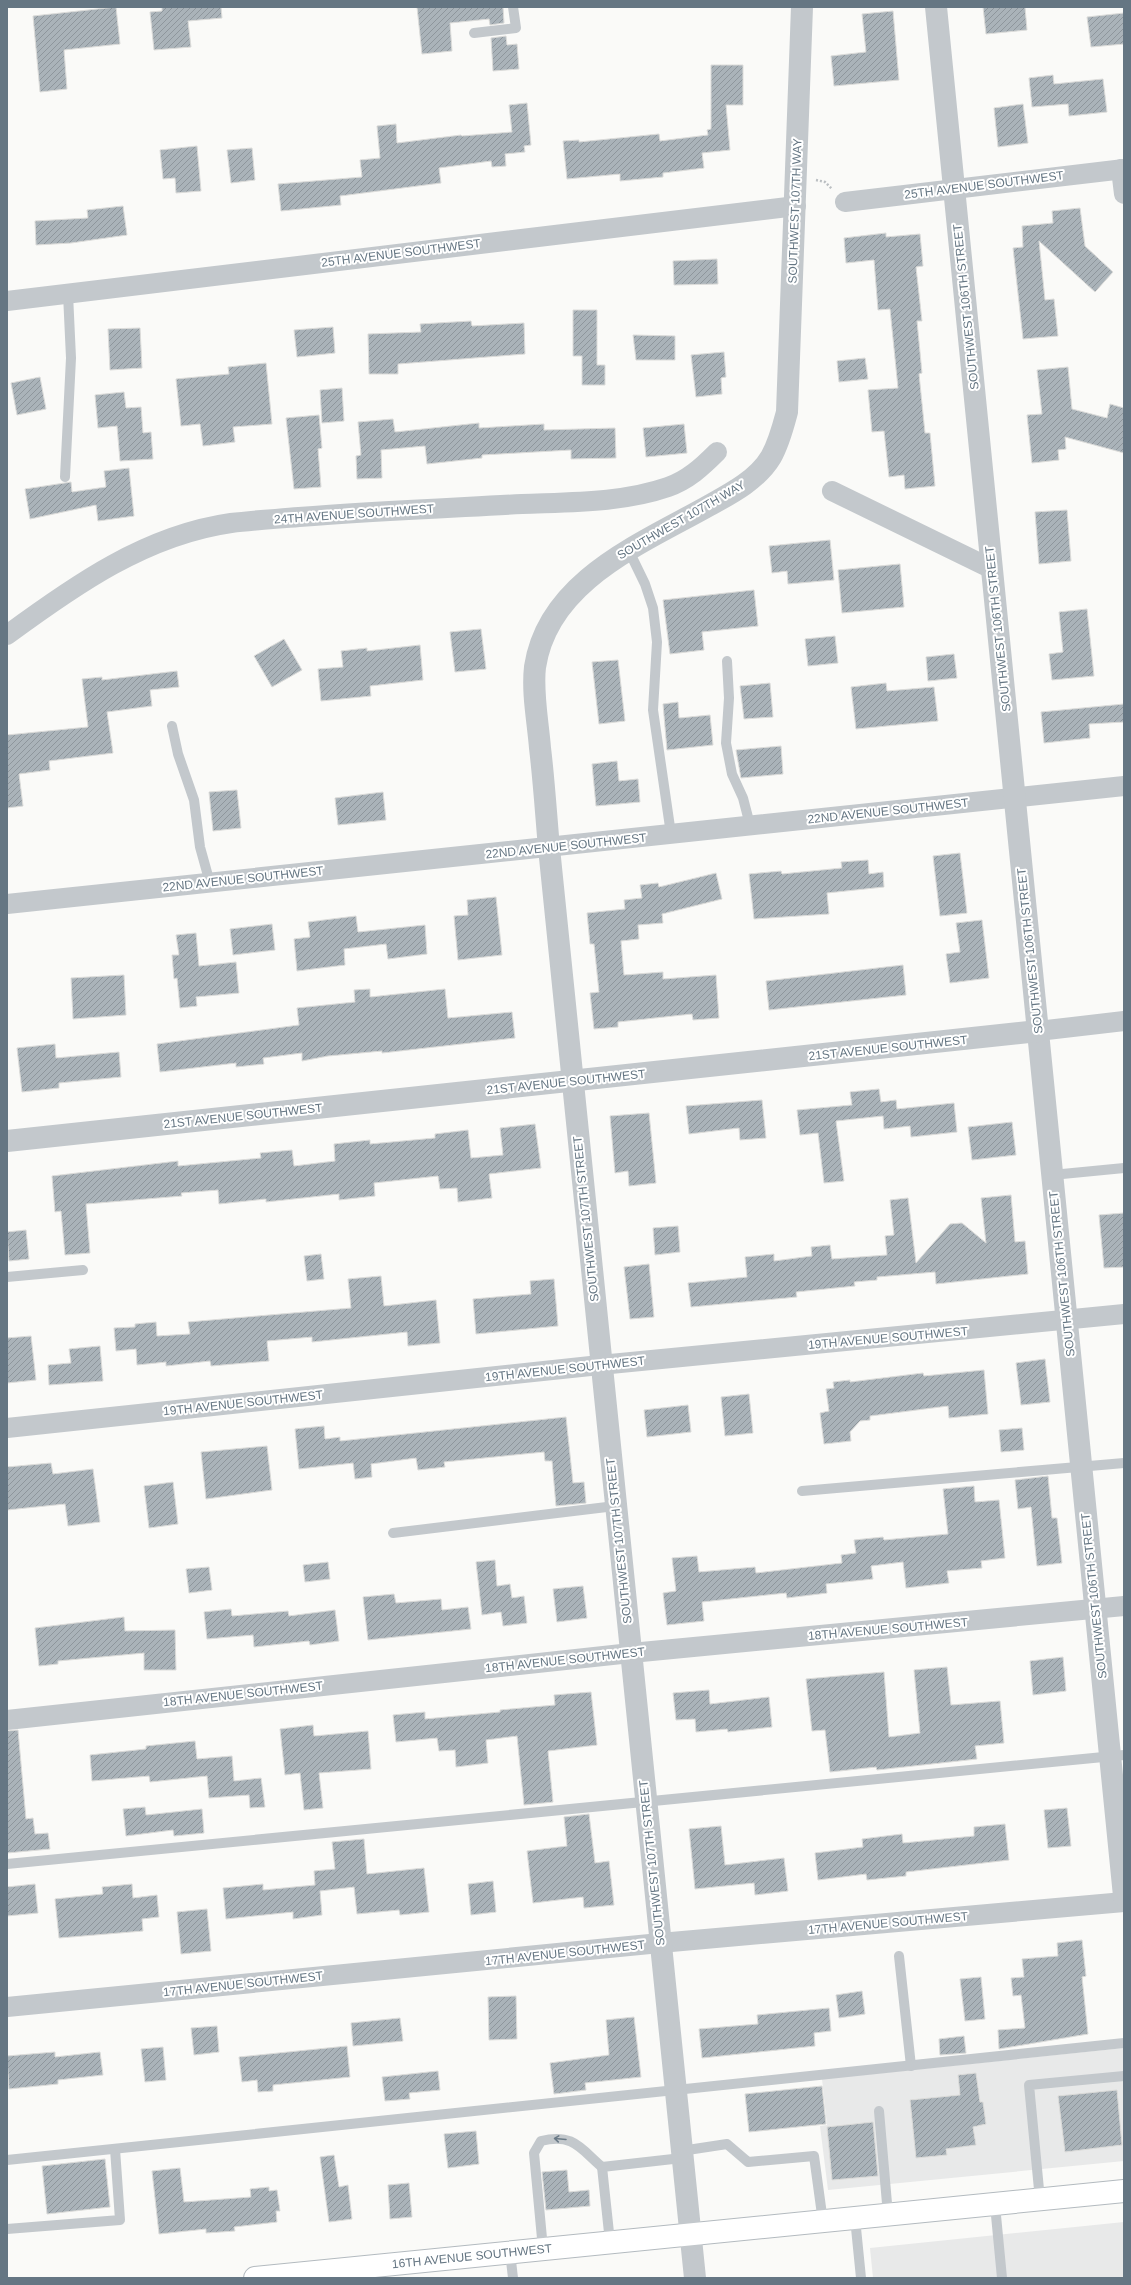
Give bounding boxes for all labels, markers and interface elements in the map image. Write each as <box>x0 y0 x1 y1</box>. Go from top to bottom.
street label: SOUTHWEST 107TH WAY <box>785 138 805 284</box>
street label: 25TH AVENUE SOUTHWEST <box>904 168 1065 202</box>
street label: SOUTHWEST 106TH STREET <box>950 223 982 391</box>
street label: 25TH AVENUE SOUTHWEST <box>321 236 482 270</box>
street label: SOUTHWEST 107TH WAY <box>615 478 747 562</box>
street label: 24TH AVENUE SOUTHWEST <box>273 501 435 527</box>
street label: SOUTHWEST 106TH STREET <box>982 545 1014 713</box>
street label: 22ND AVENUE SOUTHWEST <box>807 796 970 826</box>
street label: 22ND AVENUE SOUTHWEST <box>485 831 648 861</box>
street label: 22ND AVENUE SOUTHWEST <box>162 864 325 894</box>
street label: SOUTHWEST 106TH STREET <box>1014 867 1046 1035</box>
street label: 21ST AVENUE SOUTHWEST <box>808 1033 969 1063</box>
street label: 21ST AVENUE SOUTHWEST <box>486 1067 647 1097</box>
street label: 21ST AVENUE SOUTHWEST <box>163 1101 324 1131</box>
street label: SOUTHWEST 107TH STREET <box>570 1135 602 1303</box>
street label: SOUTHWEST 106TH STREET <box>1046 1190 1078 1358</box>
street label: 19TH AVENUE SOUTHWEST <box>807 1324 969 1352</box>
street label: 19TH AVENUE SOUTHWEST <box>484 1354 646 1384</box>
street label: 19TH AVENUE SOUTHWEST <box>162 1388 324 1418</box>
street label: SOUTHWEST 107TH STREET <box>603 1457 635 1625</box>
street label: SOUTHWEST 106TH STREET <box>1078 1512 1110 1680</box>
street label: 18TH AVENUE SOUTHWEST <box>807 1615 969 1643</box>
street label: 18TH AVENUE SOUTHWEST <box>484 1645 646 1675</box>
street label: 18TH AVENUE SOUTHWEST <box>162 1679 324 1709</box>
street label: SOUTHWEST 107TH STREET <box>636 1779 668 1947</box>
street label: 17TH AVENUE SOUTHWEST <box>807 1909 969 1937</box>
street label: 17TH AVENUE SOUTHWEST <box>484 1938 646 1968</box>
street label: 17TH AVENUE SOUTHWEST <box>162 1969 324 1999</box>
one-way arrow <box>553 2135 566 2142</box>
street label: 16TH AVENUE SOUTHWEST <box>391 2241 553 2271</box>

